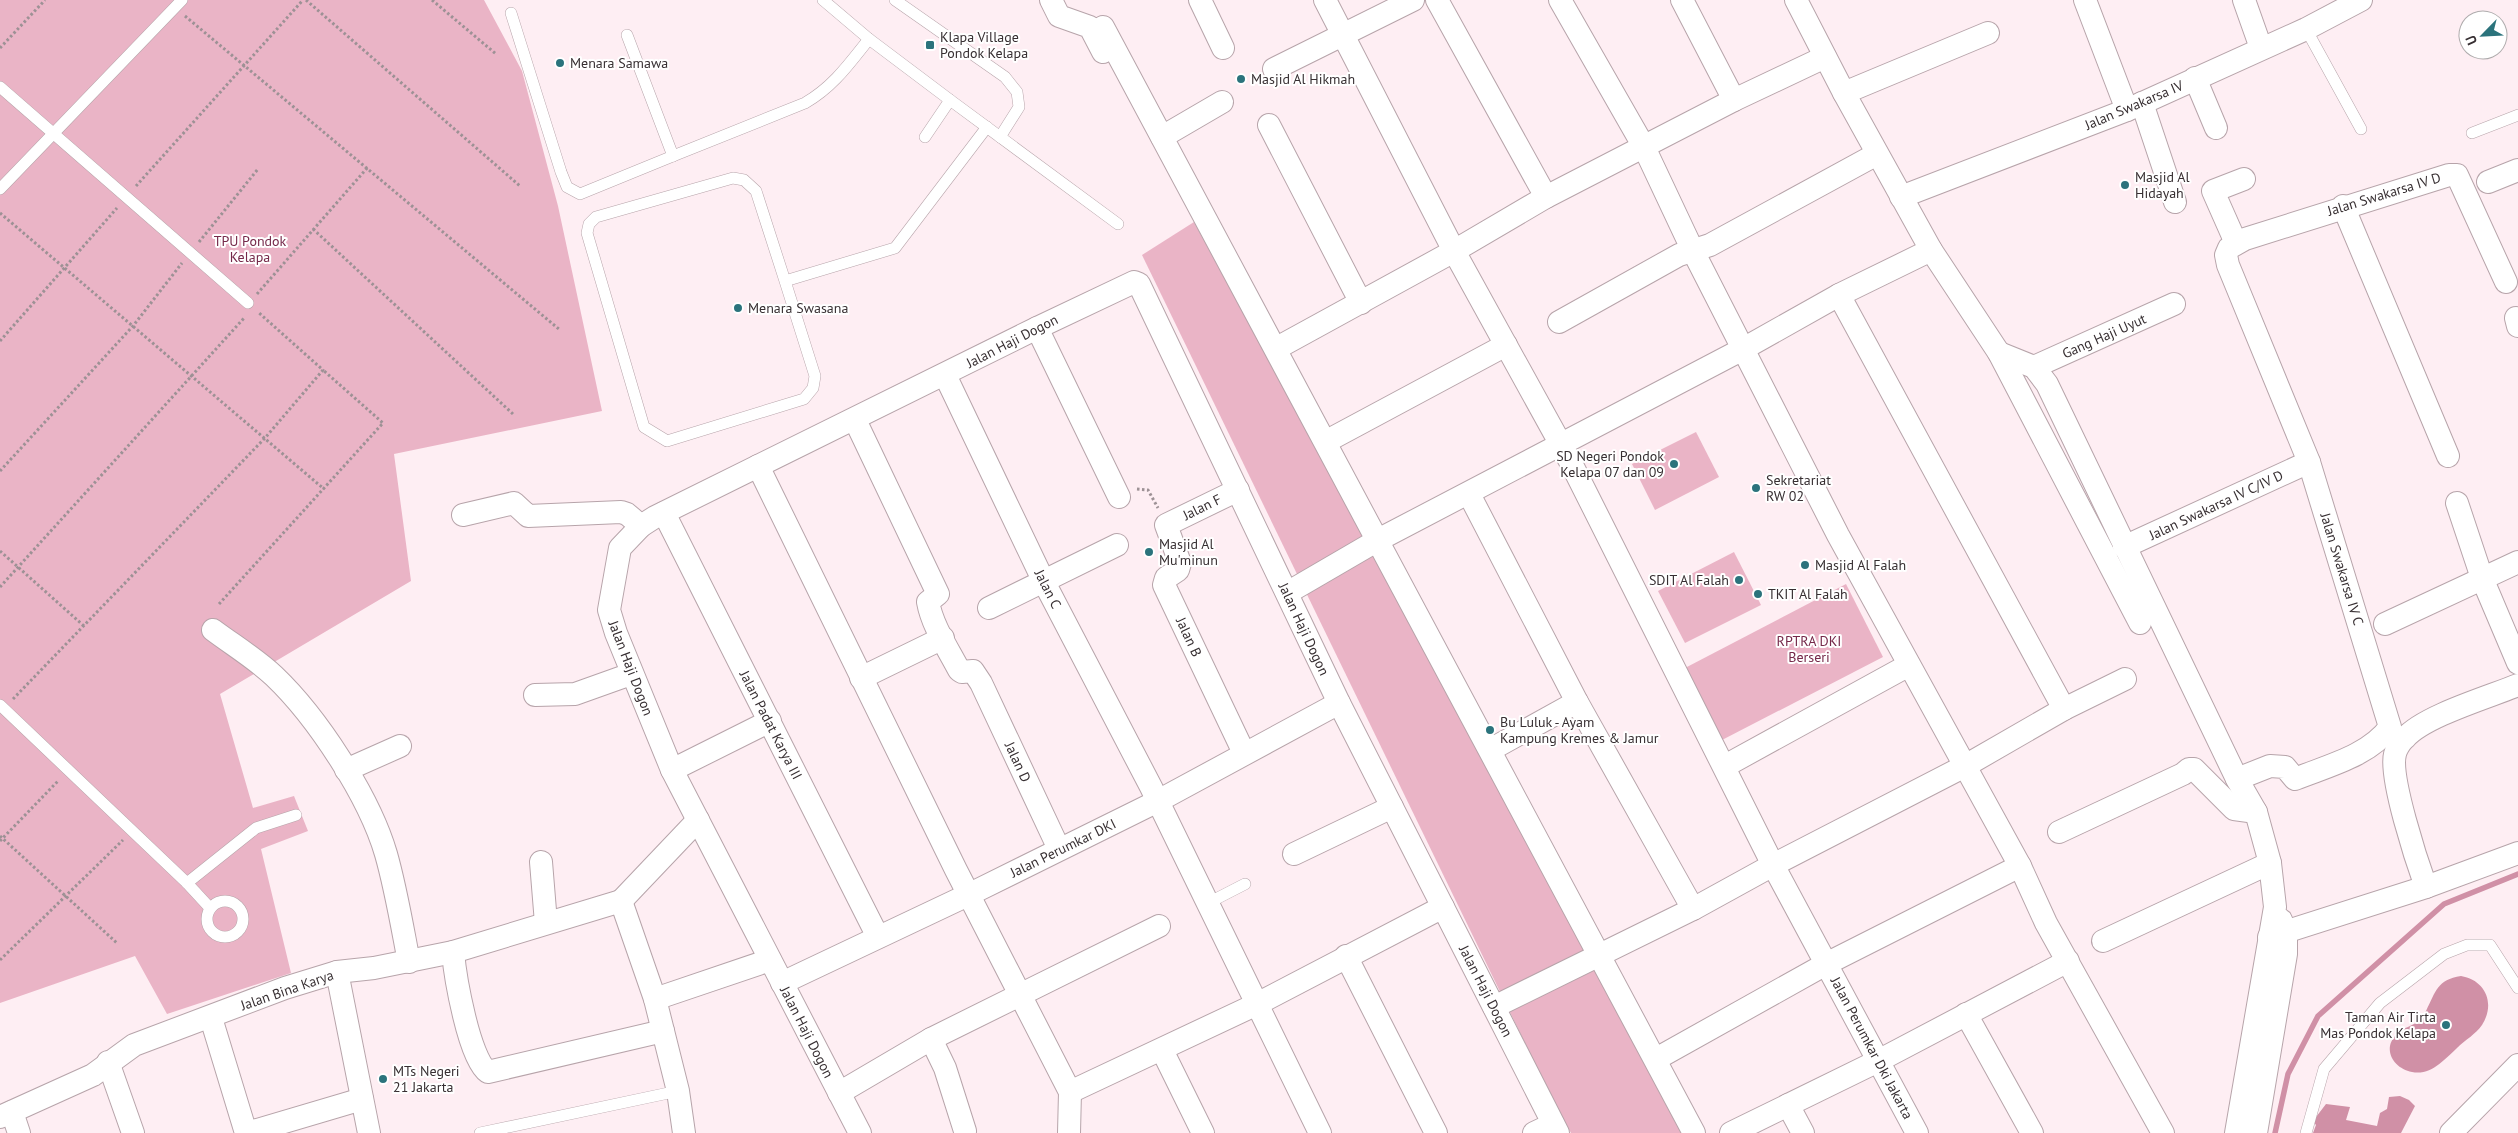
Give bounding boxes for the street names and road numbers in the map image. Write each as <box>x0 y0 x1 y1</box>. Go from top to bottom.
street label: Jalan Swakarsa IV <box>2081 76 2186 134</box>
street label: Jalan Swakarsa IV D <box>2324 168 2443 220</box>
street label: Gang Haji Uyut <box>2059 309 2149 363</box>
street label: Jalan Haji Dogon <box>962 310 1061 372</box>
street label: Jalan Swakarsa IV C/IV D <box>2145 466 2286 544</box>
street label: Jalan F <box>1179 490 1224 524</box>
street label: Jalan Swakarsa IV C <box>2316 510 2368 627</box>
street label: Jalan C <box>1030 566 1065 612</box>
street label: Jalan Haji Dogon <box>1274 579 1333 678</box>
street label: Jalan B <box>1172 613 1206 660</box>
street label: Jalan Haji Dogon <box>604 617 657 718</box>
street label: Jalan Padat Karya III <box>735 667 806 783</box>
street label: Jalan D <box>1000 738 1035 785</box>
street label: Jalan Perumkar DKI <box>1006 815 1119 882</box>
street label: Jalan Haji Dogon <box>1455 941 1517 1040</box>
street label: Jalan Bina Karya <box>237 966 336 1015</box>
street label: Jalan Perumkar Dki Jakarta <box>1826 973 1917 1122</box>
street label: Jalan Haji Dogon <box>776 982 838 1081</box>

